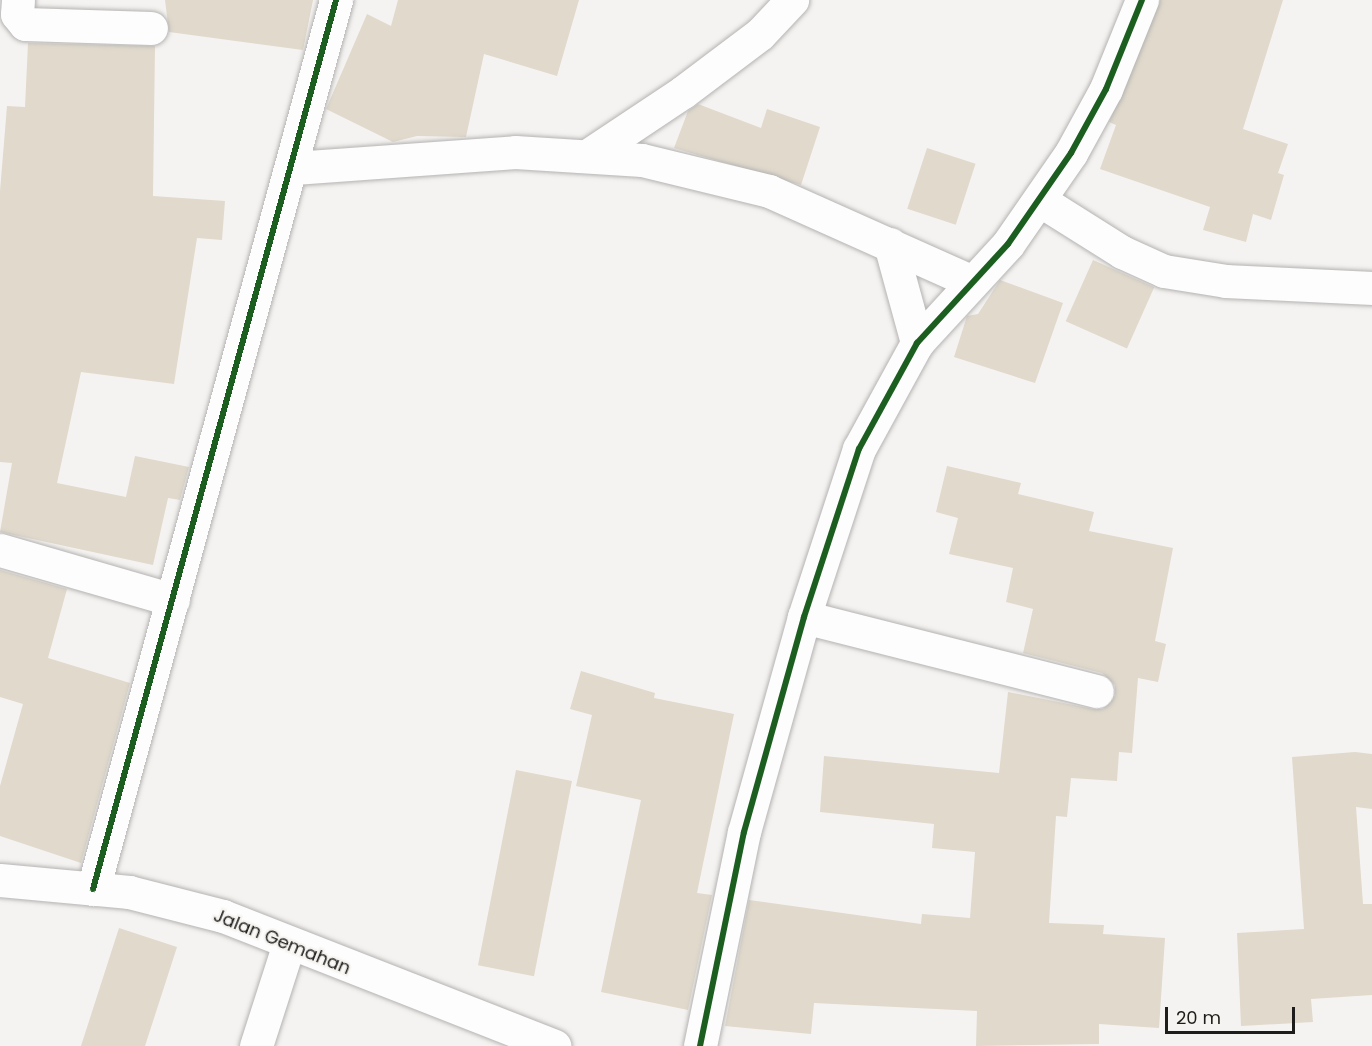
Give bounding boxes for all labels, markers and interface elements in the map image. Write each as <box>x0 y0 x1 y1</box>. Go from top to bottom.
street label: Jalan Gemahan <box>210 905 354 979</box>
scale bar <box>1168 995 1298 1033</box>
text: 20 m <box>1176 1005 1221 1030</box>

